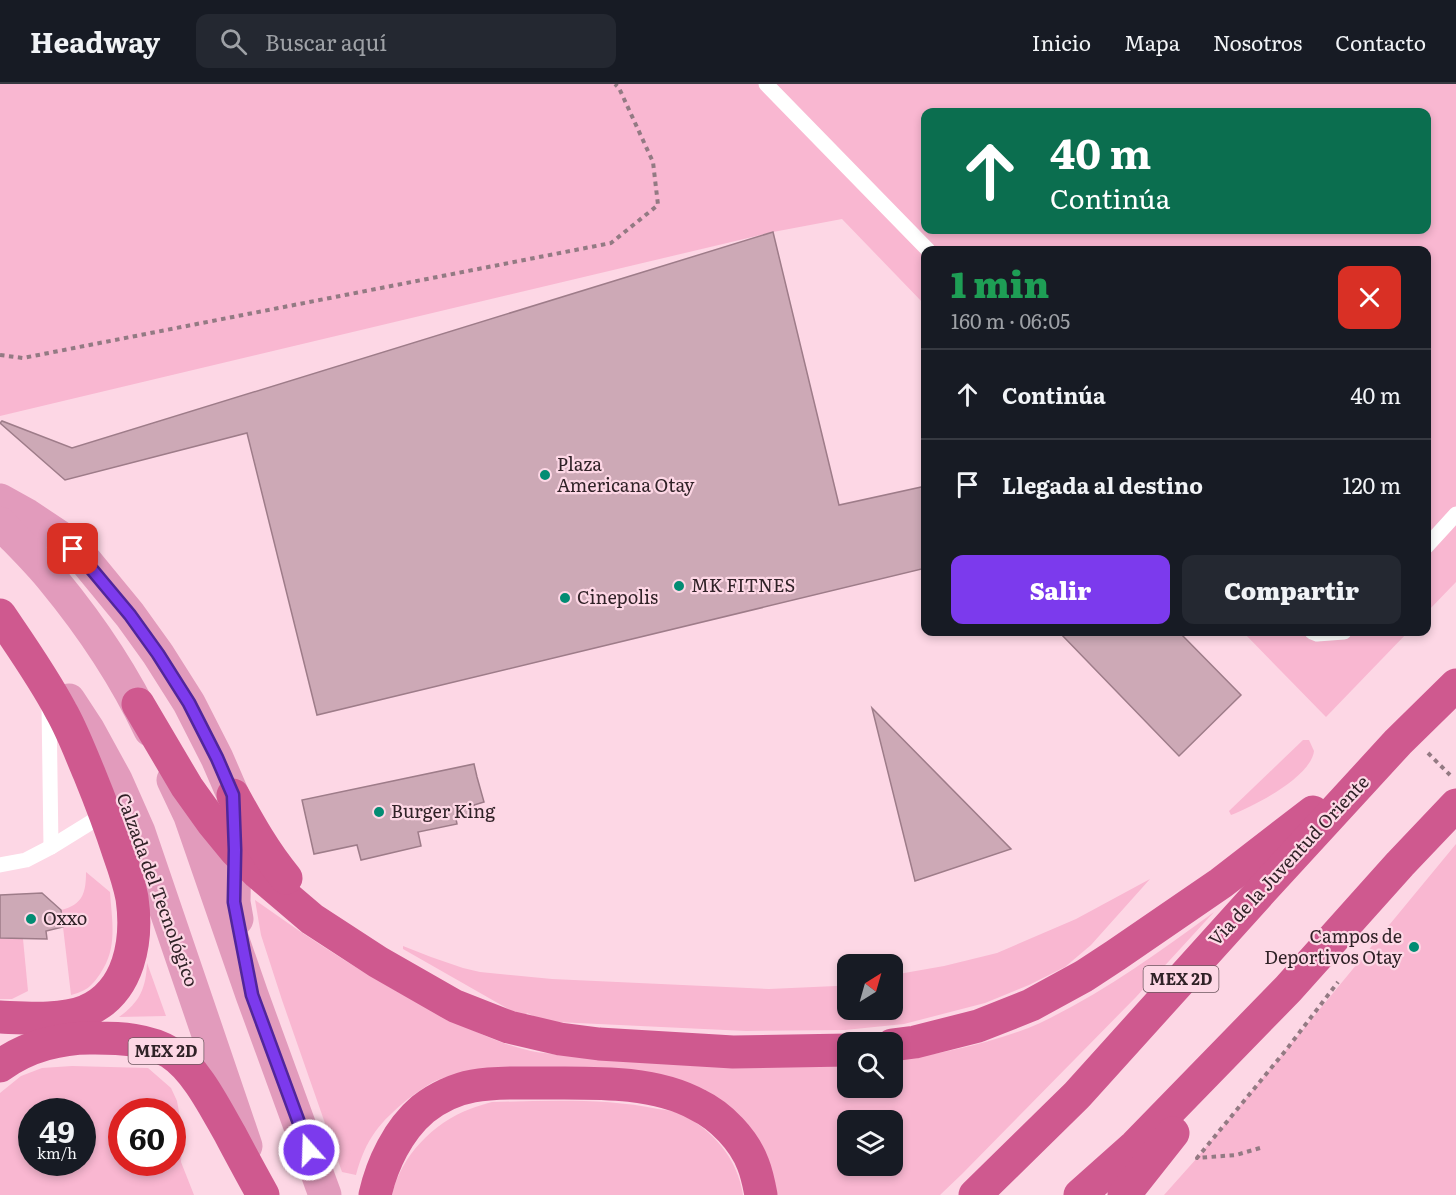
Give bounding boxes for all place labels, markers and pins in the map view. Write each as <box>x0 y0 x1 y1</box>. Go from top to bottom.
place label: Plaza Americana Otay <box>557 450 695 498</box>
marker: Plaza Americana Otay <box>538 468 552 482</box>
pin <box>47 523 98 574</box>
place label: MK FITNES <box>691 571 795 598</box>
marker: MK FITNES <box>672 579 686 593</box>
place label: Cinepolis <box>577 583 658 610</box>
marker: Cinepolis <box>558 591 572 605</box>
place label: Burger King <box>391 797 496 824</box>
marker: Burger King <box>372 805 386 819</box>
place label: Oxxo <box>43 904 87 931</box>
marker: Oxxo <box>24 912 38 926</box>
place label: Campos de Deportivos Otay <box>1264 922 1403 970</box>
marker: Campos de Deportivos Otay <box>1407 940 1421 954</box>

